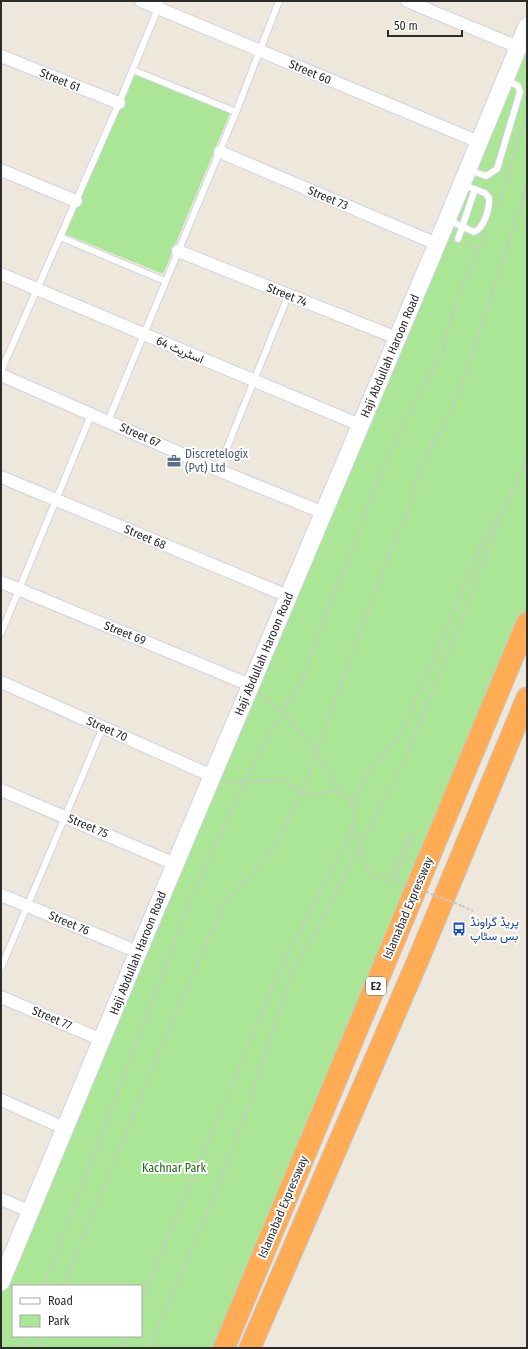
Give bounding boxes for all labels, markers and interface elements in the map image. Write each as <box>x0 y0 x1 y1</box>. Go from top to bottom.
scale bar <box>388 12 462 38</box>
text: 50 m <box>394 19 418 33</box>
street label: Street 60 <box>287 57 333 87</box>
street label: Street 61 <box>38 66 82 94</box>
street label: Street 73 <box>306 183 350 213</box>
street label: Street 74 <box>265 281 310 310</box>
street label: Haji Abdullah Haroon Road <box>358 292 422 420</box>
street label: اسٹریٹ 64 <box>154 334 206 367</box>
street label: Street 67 <box>118 420 163 450</box>
place label: Discretelogix (Pvt) Ltd <box>185 447 249 475</box>
office icon: Discretelogix (Pvt) Ltd <box>166 453 182 469</box>
street label: Street 68 <box>122 522 168 552</box>
street label: Haji Abdullah Haroon Road <box>232 590 296 718</box>
street label: Street 69 <box>102 618 148 648</box>
street label: Street 70 <box>84 714 130 744</box>
street label: Street 75 <box>66 811 111 841</box>
street label: Islamabad Expressway <box>380 854 436 961</box>
street label: Haji Abdullah Haroon Road <box>107 889 169 1017</box>
street label: Street 76 <box>47 908 92 938</box>
place label: پریڈ گراونڈ بس سٹاپ <box>470 915 519 944</box>
bus stop icon: پریڈ گراونڈ بس سٹاپ <box>451 921 467 937</box>
road number: E2 <box>366 977 386 995</box>
street label: Street 77 <box>30 1003 74 1033</box>
street label: Islamabad Expressway <box>255 1153 311 1260</box>
park label: Kachnar Park <box>142 1161 206 1175</box>
legend <box>12 1285 142 1337</box>
text: Road <box>48 1294 73 1308</box>
text: Park <box>48 1314 70 1328</box>

